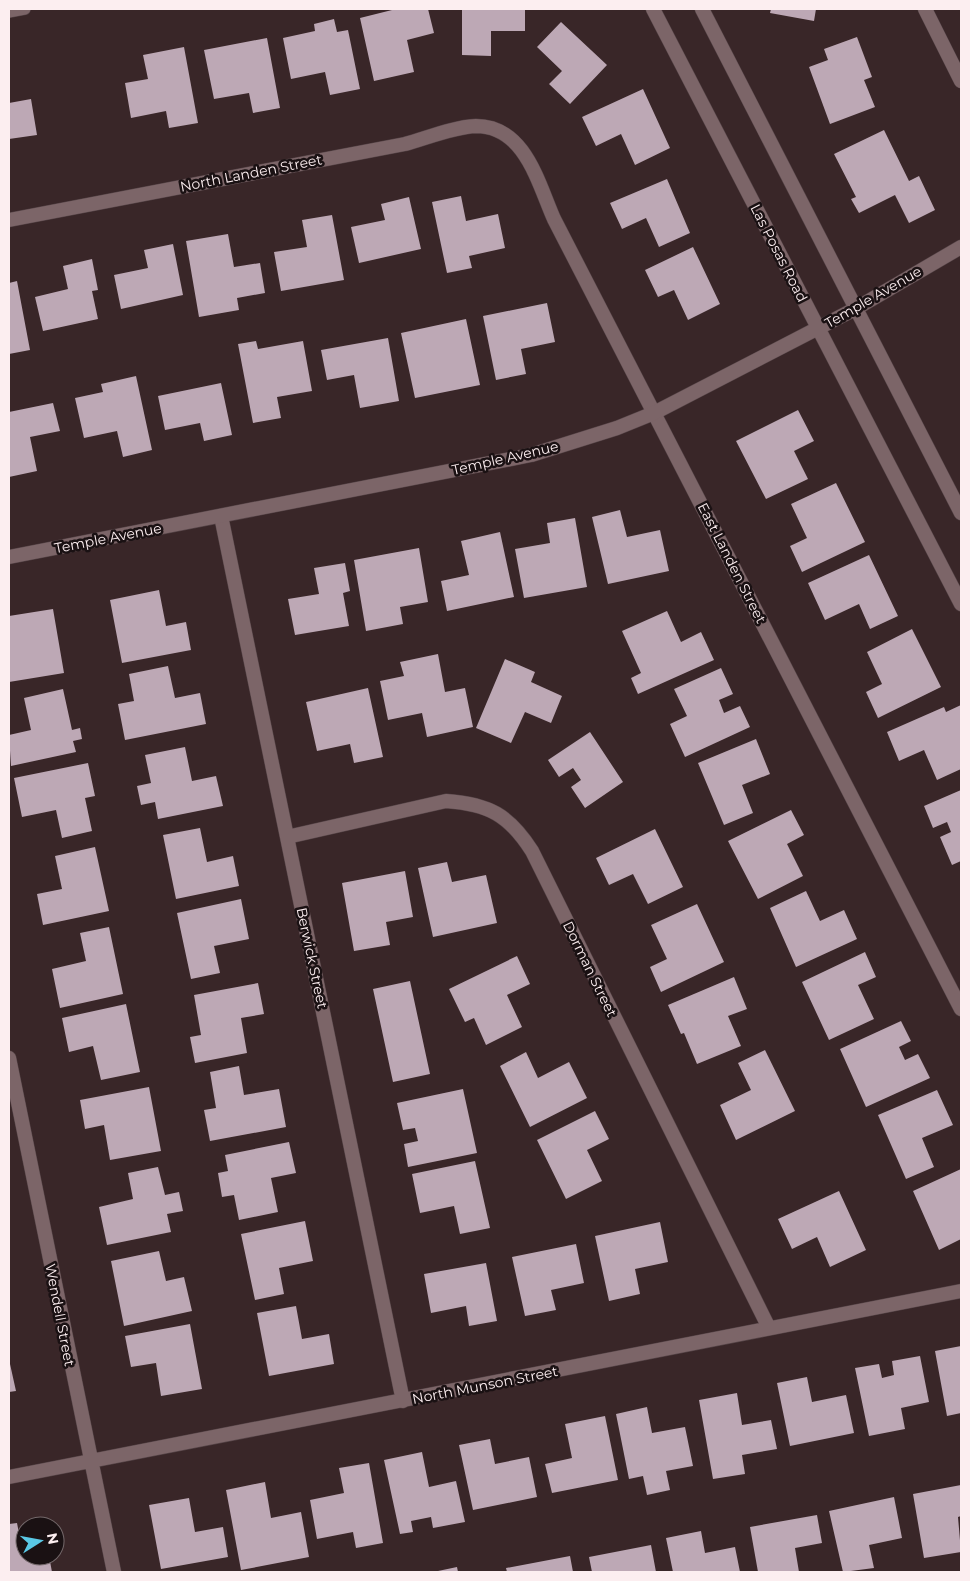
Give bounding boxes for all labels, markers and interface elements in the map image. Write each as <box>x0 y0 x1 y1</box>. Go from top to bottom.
street label: North Landen Street <box>179 150 324 196</box>
street label: Las Posas Road <box>746 201 812 305</box>
street label: Temple Avenue <box>821 262 925 332</box>
street label: Temple Avenue <box>450 437 560 479</box>
street label: East Landen Street <box>694 500 770 627</box>
street label: Temple Avenue <box>53 519 163 557</box>
street label: Berwick Street <box>292 906 332 1011</box>
street label: Dorman Street <box>559 918 621 1020</box>
street label: Wendell Street <box>41 1262 79 1368</box>
street label: North Munson Street <box>411 1362 560 1408</box>
north arrow <box>15 1516 65 1566</box>
text: N <box>43 1531 63 1546</box>

